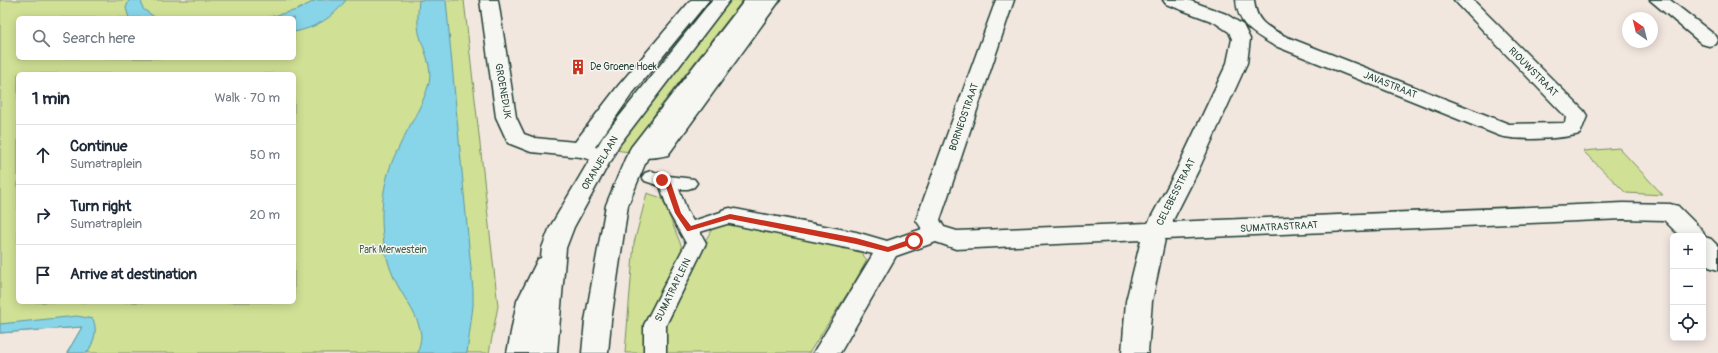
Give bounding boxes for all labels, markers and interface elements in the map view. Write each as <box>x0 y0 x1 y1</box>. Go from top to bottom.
north arrow <box>1622 12 1658 48</box>
search box <box>16 16 296 60</box>
icon: search <box>30 27 52 49</box>
text: Search here <box>62 29 135 48</box>
street label: RIOUWSTRAAT <box>1506 45 1561 100</box>
building icon: De Groene Hoek <box>569 58 587 76</box>
place label: De Groene Hoek <box>590 61 658 73</box>
street label: GROENEDIJK <box>492 62 514 120</box>
street label: JAVASTRAAT <box>1362 69 1419 101</box>
street label: BORNEOSTRAAT <box>947 81 981 153</box>
text: 1 min <box>32 88 70 109</box>
text: Walk · 70 m <box>214 90 280 106</box>
street label: ORANJELAAN <box>579 134 621 192</box>
text: Continue <box>70 137 128 156</box>
icon: ahead <box>32 144 54 166</box>
text: 50 m <box>250 147 280 163</box>
text: Sumatraplein <box>70 156 142 172</box>
street label: CELEBESSTRAAT <box>1154 156 1198 228</box>
route end <box>653 171 671 189</box>
text: Turn right <box>70 197 131 216</box>
icon: right <box>32 204 54 226</box>
text: 20 m <box>249 207 280 223</box>
text: Sumatraplein <box>70 216 142 232</box>
street label: SUMATRASTRAAT <box>1240 219 1319 235</box>
route start <box>905 232 923 250</box>
map controls <box>1670 233 1706 341</box>
button: + <box>1670 233 1706 269</box>
park label: Park Merwestein <box>359 244 427 256</box>
street label: SUMATRAPLEIN <box>652 256 694 324</box>
icon: arrive <box>32 264 54 286</box>
text: Arrive at destination <box>70 265 197 284</box>
button: − <box>1670 269 1706 305</box>
button: locate <box>1670 305 1706 341</box>

